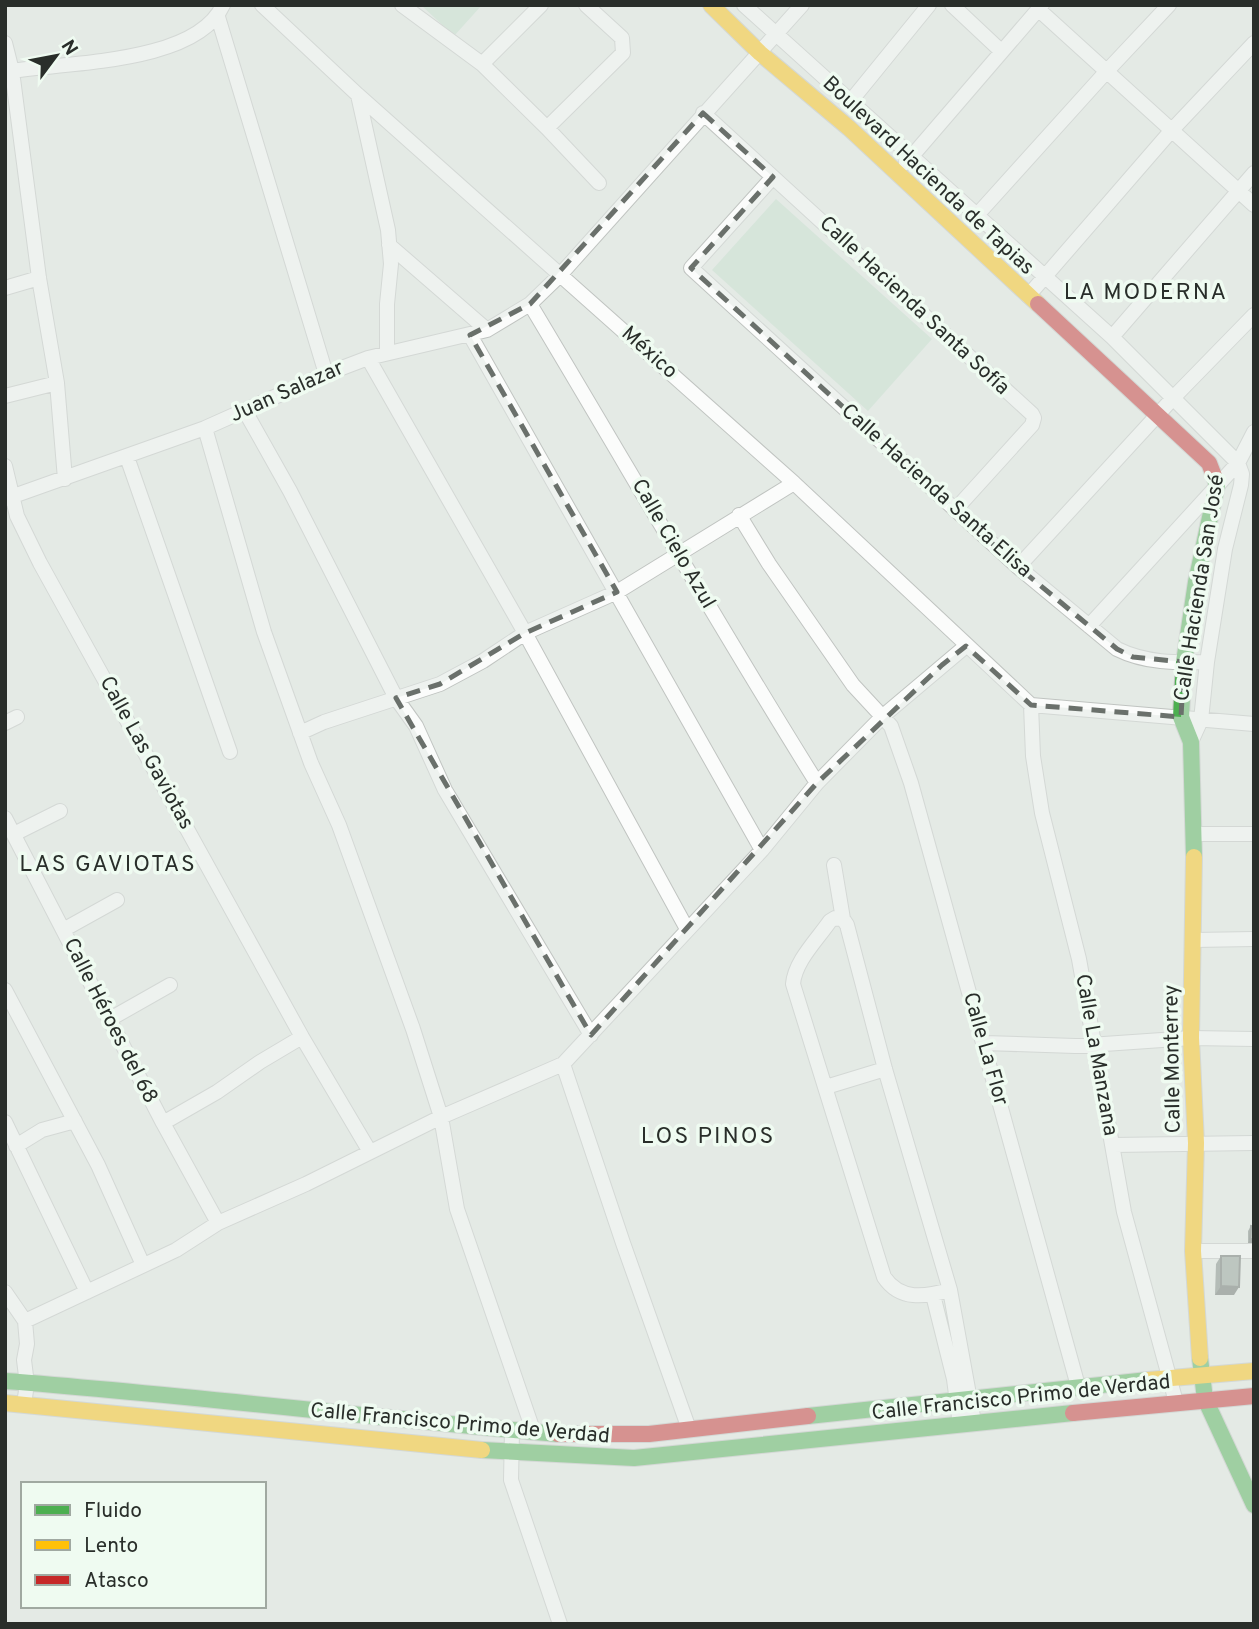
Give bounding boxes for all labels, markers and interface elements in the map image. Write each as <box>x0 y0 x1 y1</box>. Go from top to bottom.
north arrow <box>21 21 91 91</box>
text: N <box>55 36 83 60</box>
street label: Boulevard Hacienda de Tapias <box>816 71 1040 281</box>
street label: Calle Hacienda Santa Sofía <box>813 211 1015 401</box>
district label: LA MODERNA <box>1064 279 1228 308</box>
street label: México <box>615 321 683 385</box>
street label: Juan Salazar <box>226 355 348 429</box>
street label: Calle Hacienda Santa Elisa <box>835 398 1037 584</box>
street label: Calle Hacienda San José <box>1169 473 1231 703</box>
street label: Calle Cielo Azul <box>625 474 721 614</box>
street label: Calle Las Gaviotas <box>93 672 199 834</box>
district label: LAS GAVIOTAS <box>19 851 197 880</box>
street label: Calle Héroes del 68 <box>57 934 163 1108</box>
street label: Calle La Manzana <box>1068 972 1124 1138</box>
street label: Calle Monterrey <box>1158 984 1188 1134</box>
street label: Calle La Flor <box>956 989 1014 1109</box>
district label: LOS PINOS <box>641 1123 775 1152</box>
street label: Calle Francisco Primo de Verdad <box>870 1369 1172 1427</box>
street label: Calle Francisco Primo de Verdad <box>309 1397 611 1451</box>
legend <box>21 1482 266 1608</box>
text: Fluido <box>84 1498 142 1525</box>
text: Lento <box>84 1533 138 1560</box>
text: Atasco <box>84 1568 149 1595</box>

